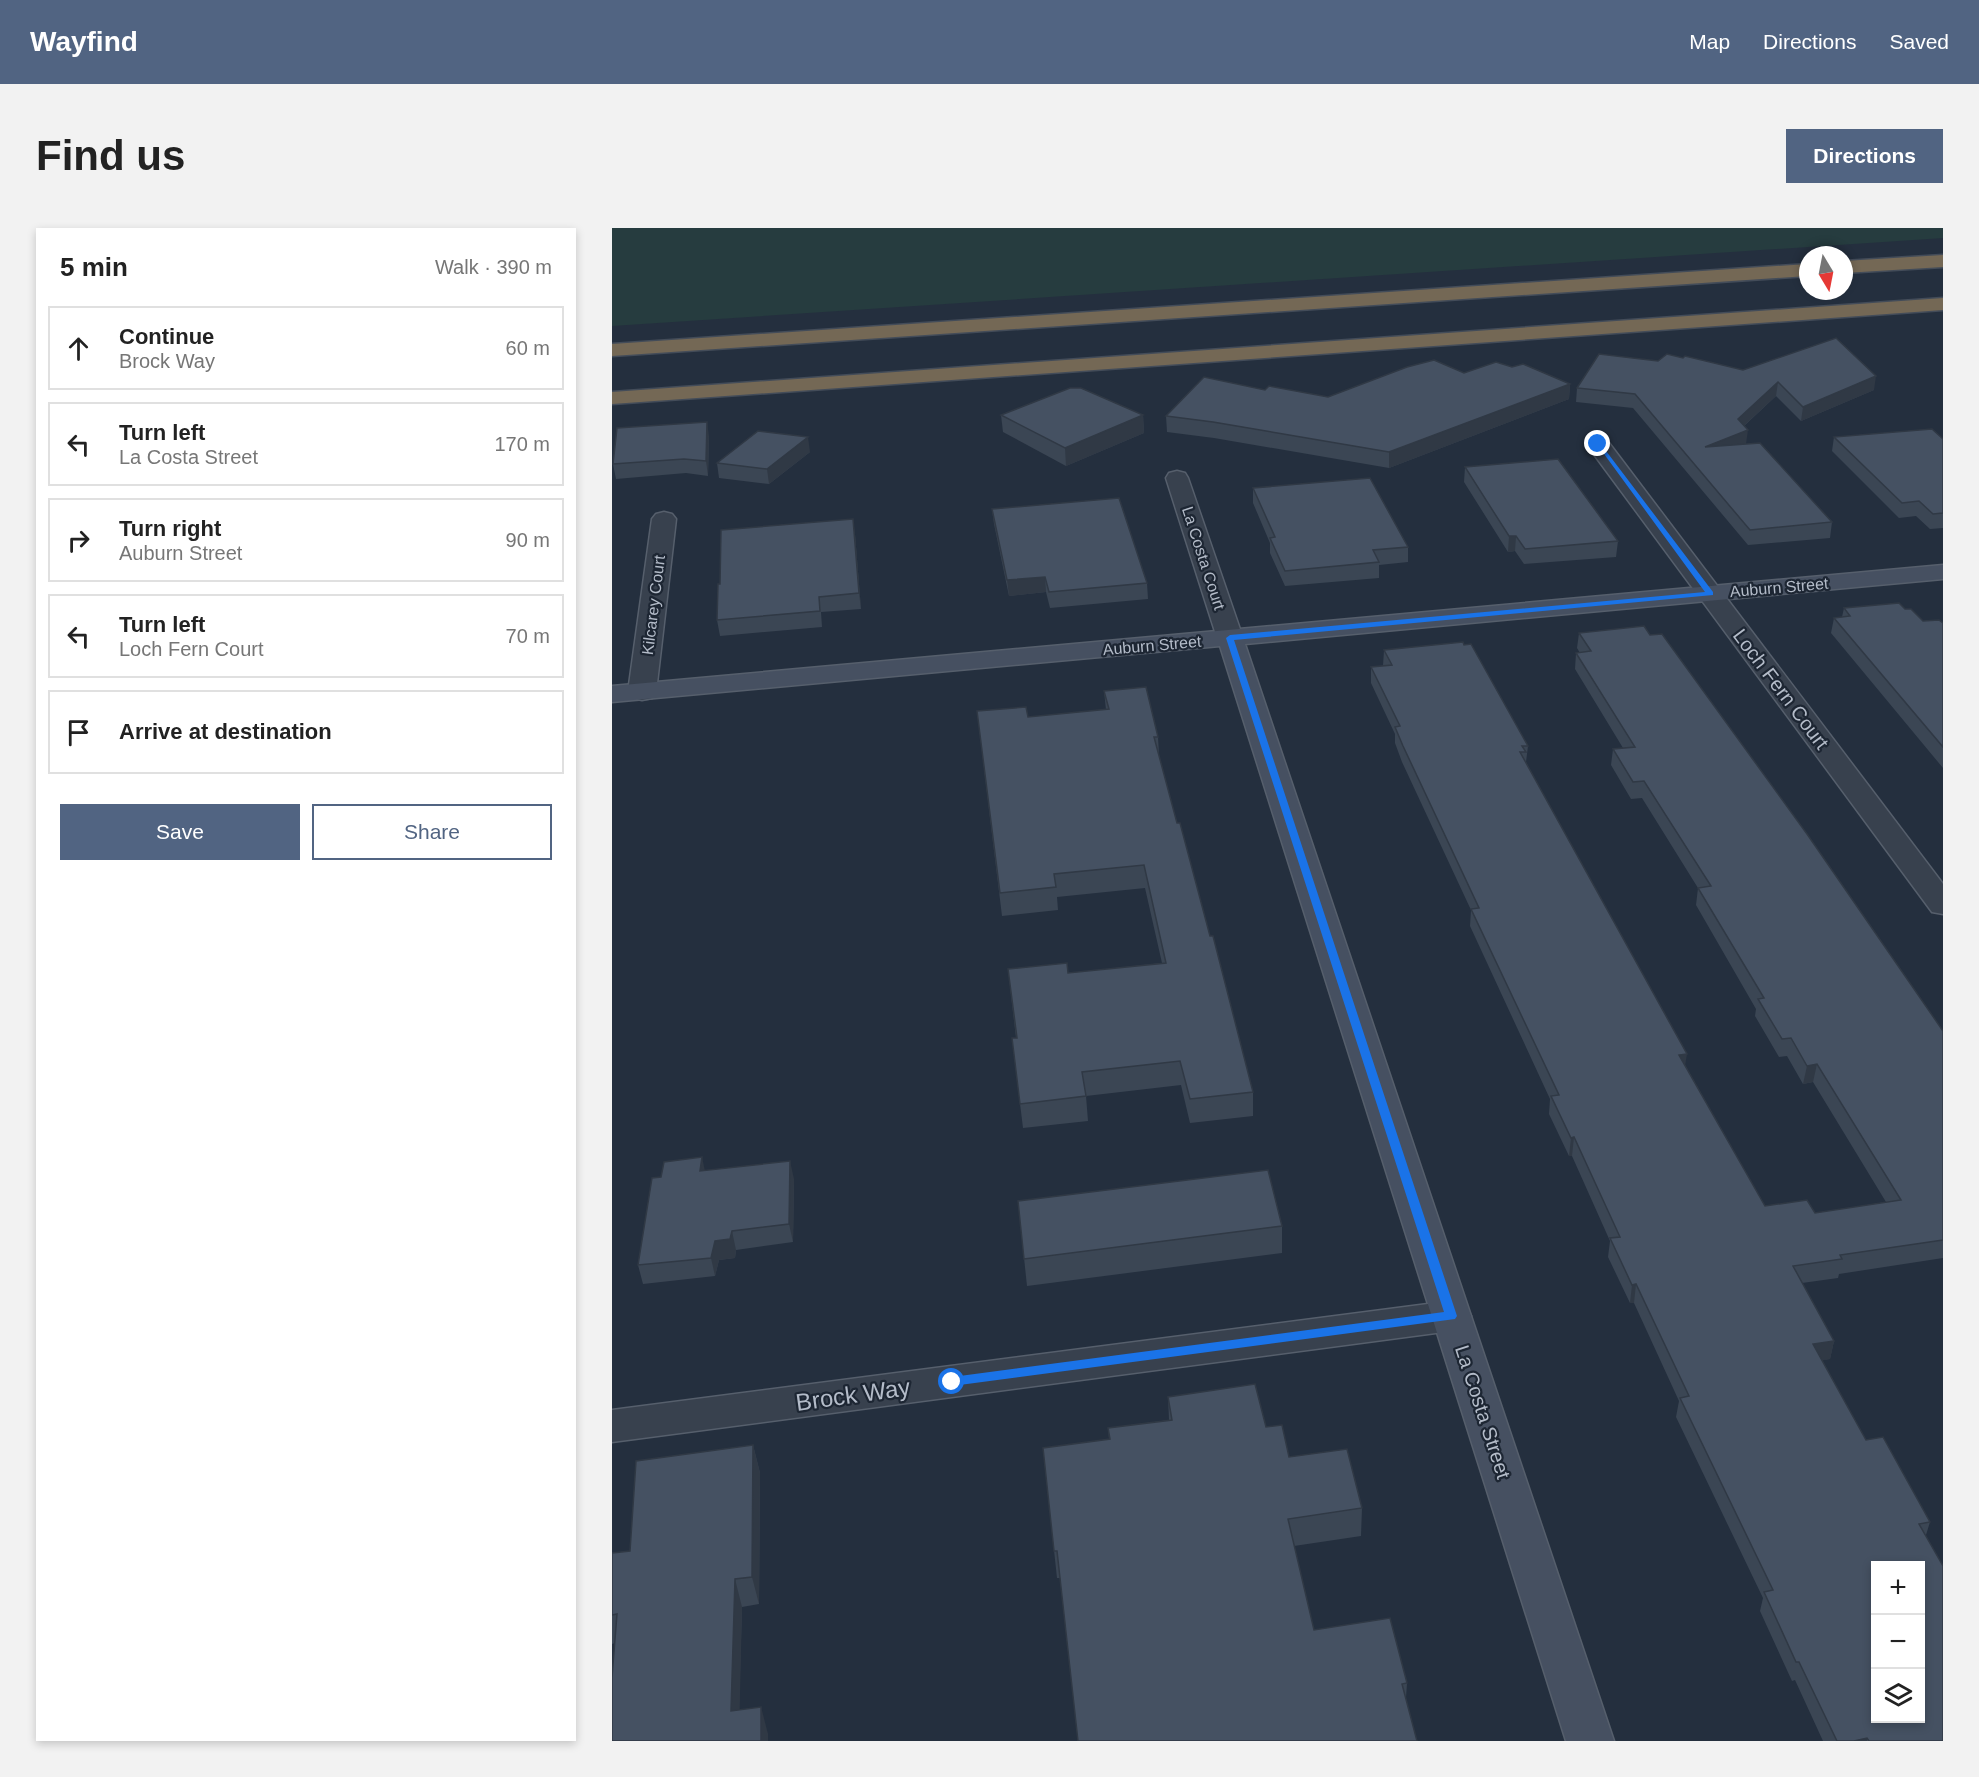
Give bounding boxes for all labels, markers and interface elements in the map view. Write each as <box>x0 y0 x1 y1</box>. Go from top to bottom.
text: Wayfind <box>30 26 138 57</box>
text: Map <box>1689 30 1730 53</box>
text: Directions <box>1763 30 1856 53</box>
text: Saved <box>1889 30 1949 53</box>
button: Directions <box>1786 129 1943 183</box>
text: Find us <box>36 132 185 179</box>
north arrow <box>1799 246 1853 300</box>
text: 5 min <box>60 252 128 282</box>
text: Walk · 390 m <box>435 256 552 278</box>
text: Continue <box>119 324 214 349</box>
icon: ahead <box>62 332 95 365</box>
text: 60 m <box>506 337 550 359</box>
text: Brock Way <box>119 350 215 372</box>
text: Turn left <box>119 420 205 445</box>
icon: left <box>62 428 95 461</box>
route end <box>1584 430 1610 456</box>
text: 170 m <box>494 433 550 455</box>
text: La Costa Street <box>119 446 258 468</box>
street label: La Costa Court <box>1179 504 1228 612</box>
text: Turn right <box>119 516 221 541</box>
icon: right <box>62 524 95 557</box>
text: 90 m <box>506 529 550 551</box>
text: Auburn Street <box>119 542 242 564</box>
street label: Kilcarey Court <box>639 554 668 656</box>
street label: Auburn Street <box>1729 575 1830 600</box>
text: Turn left <box>119 612 205 637</box>
icon: left <box>62 620 95 653</box>
text: 70 m <box>506 625 550 647</box>
street label: Loch Fern Court <box>1729 625 1834 754</box>
street label: Auburn Street <box>1102 633 1203 658</box>
text: Loch Fern Court <box>119 638 264 660</box>
icon: arrive <box>62 716 95 749</box>
text: Arrive at destination <box>119 719 332 744</box>
button: Save <box>60 804 300 860</box>
button: Share <box>312 804 552 860</box>
street label: La Costa Street <box>1451 1343 1515 1482</box>
route start <box>938 1368 964 1394</box>
street label: Brock Way <box>794 1373 912 1416</box>
map controls <box>1871 1561 1925 1723</box>
button: + <box>1871 1561 1925 1615</box>
button: − <box>1871 1615 1925 1669</box>
button: layers <box>1871 1669 1925 1723</box>

